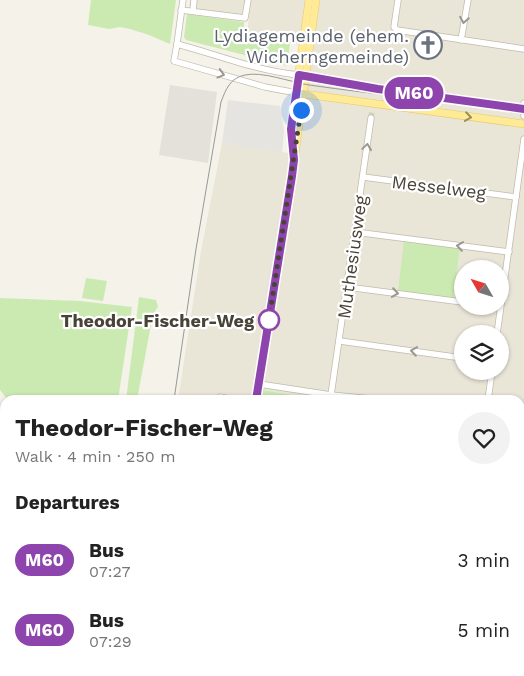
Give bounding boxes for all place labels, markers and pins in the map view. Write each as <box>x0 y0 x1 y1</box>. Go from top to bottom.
place label: Lydiagemeinde (ehem. Wicherngemeinde) <box>214 25 409 67</box>
church icon: Lydiagemeinde (ehem. Wicherngemeinde) <box>413 30 443 60</box>
marker: Theodor-Fischer-Weg <box>258 309 280 331</box>
place label: Theodor-Fischer-Weg <box>61 310 255 331</box>

